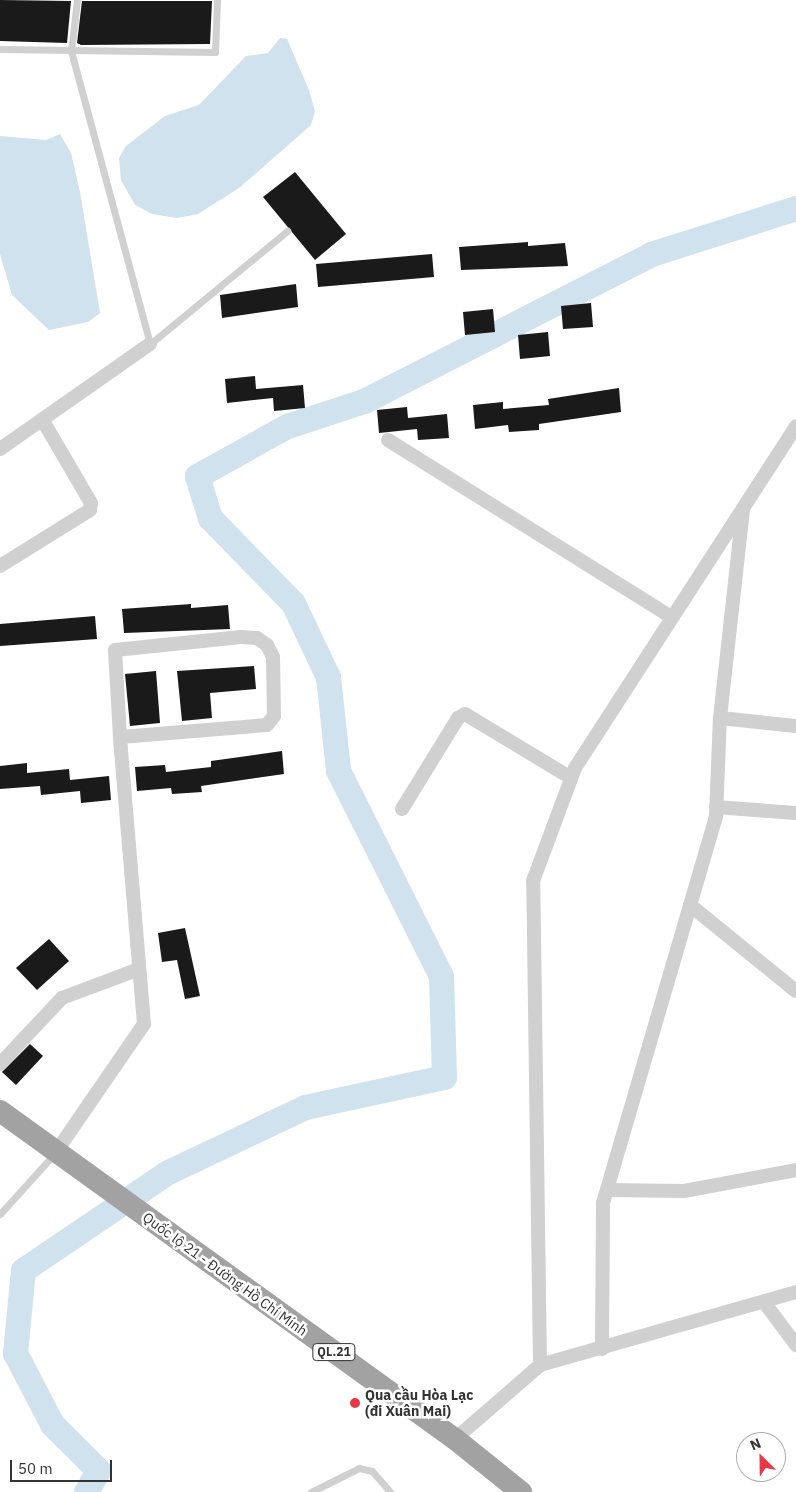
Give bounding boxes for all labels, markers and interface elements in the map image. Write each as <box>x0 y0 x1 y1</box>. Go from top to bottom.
street label: Quốc lộ 21 - Đường Hồ Chí Minh <box>140 1209 310 1339</box>
road number: QL.21 <box>312 1342 356 1361</box>
place label: Qua cầu Hòa Lạc (đi Xuân Mai) <box>365 1387 473 1420</box>
marker: Qua cầu Hòa Lạc (đi Xuân Mai) <box>349 1397 361 1409</box>
north arrow <box>736 1432 786 1482</box>
text: N <box>747 1434 764 1454</box>
scale bar <box>12 1450 115 1482</box>
text: 50 m <box>18 1459 53 1478</box>

